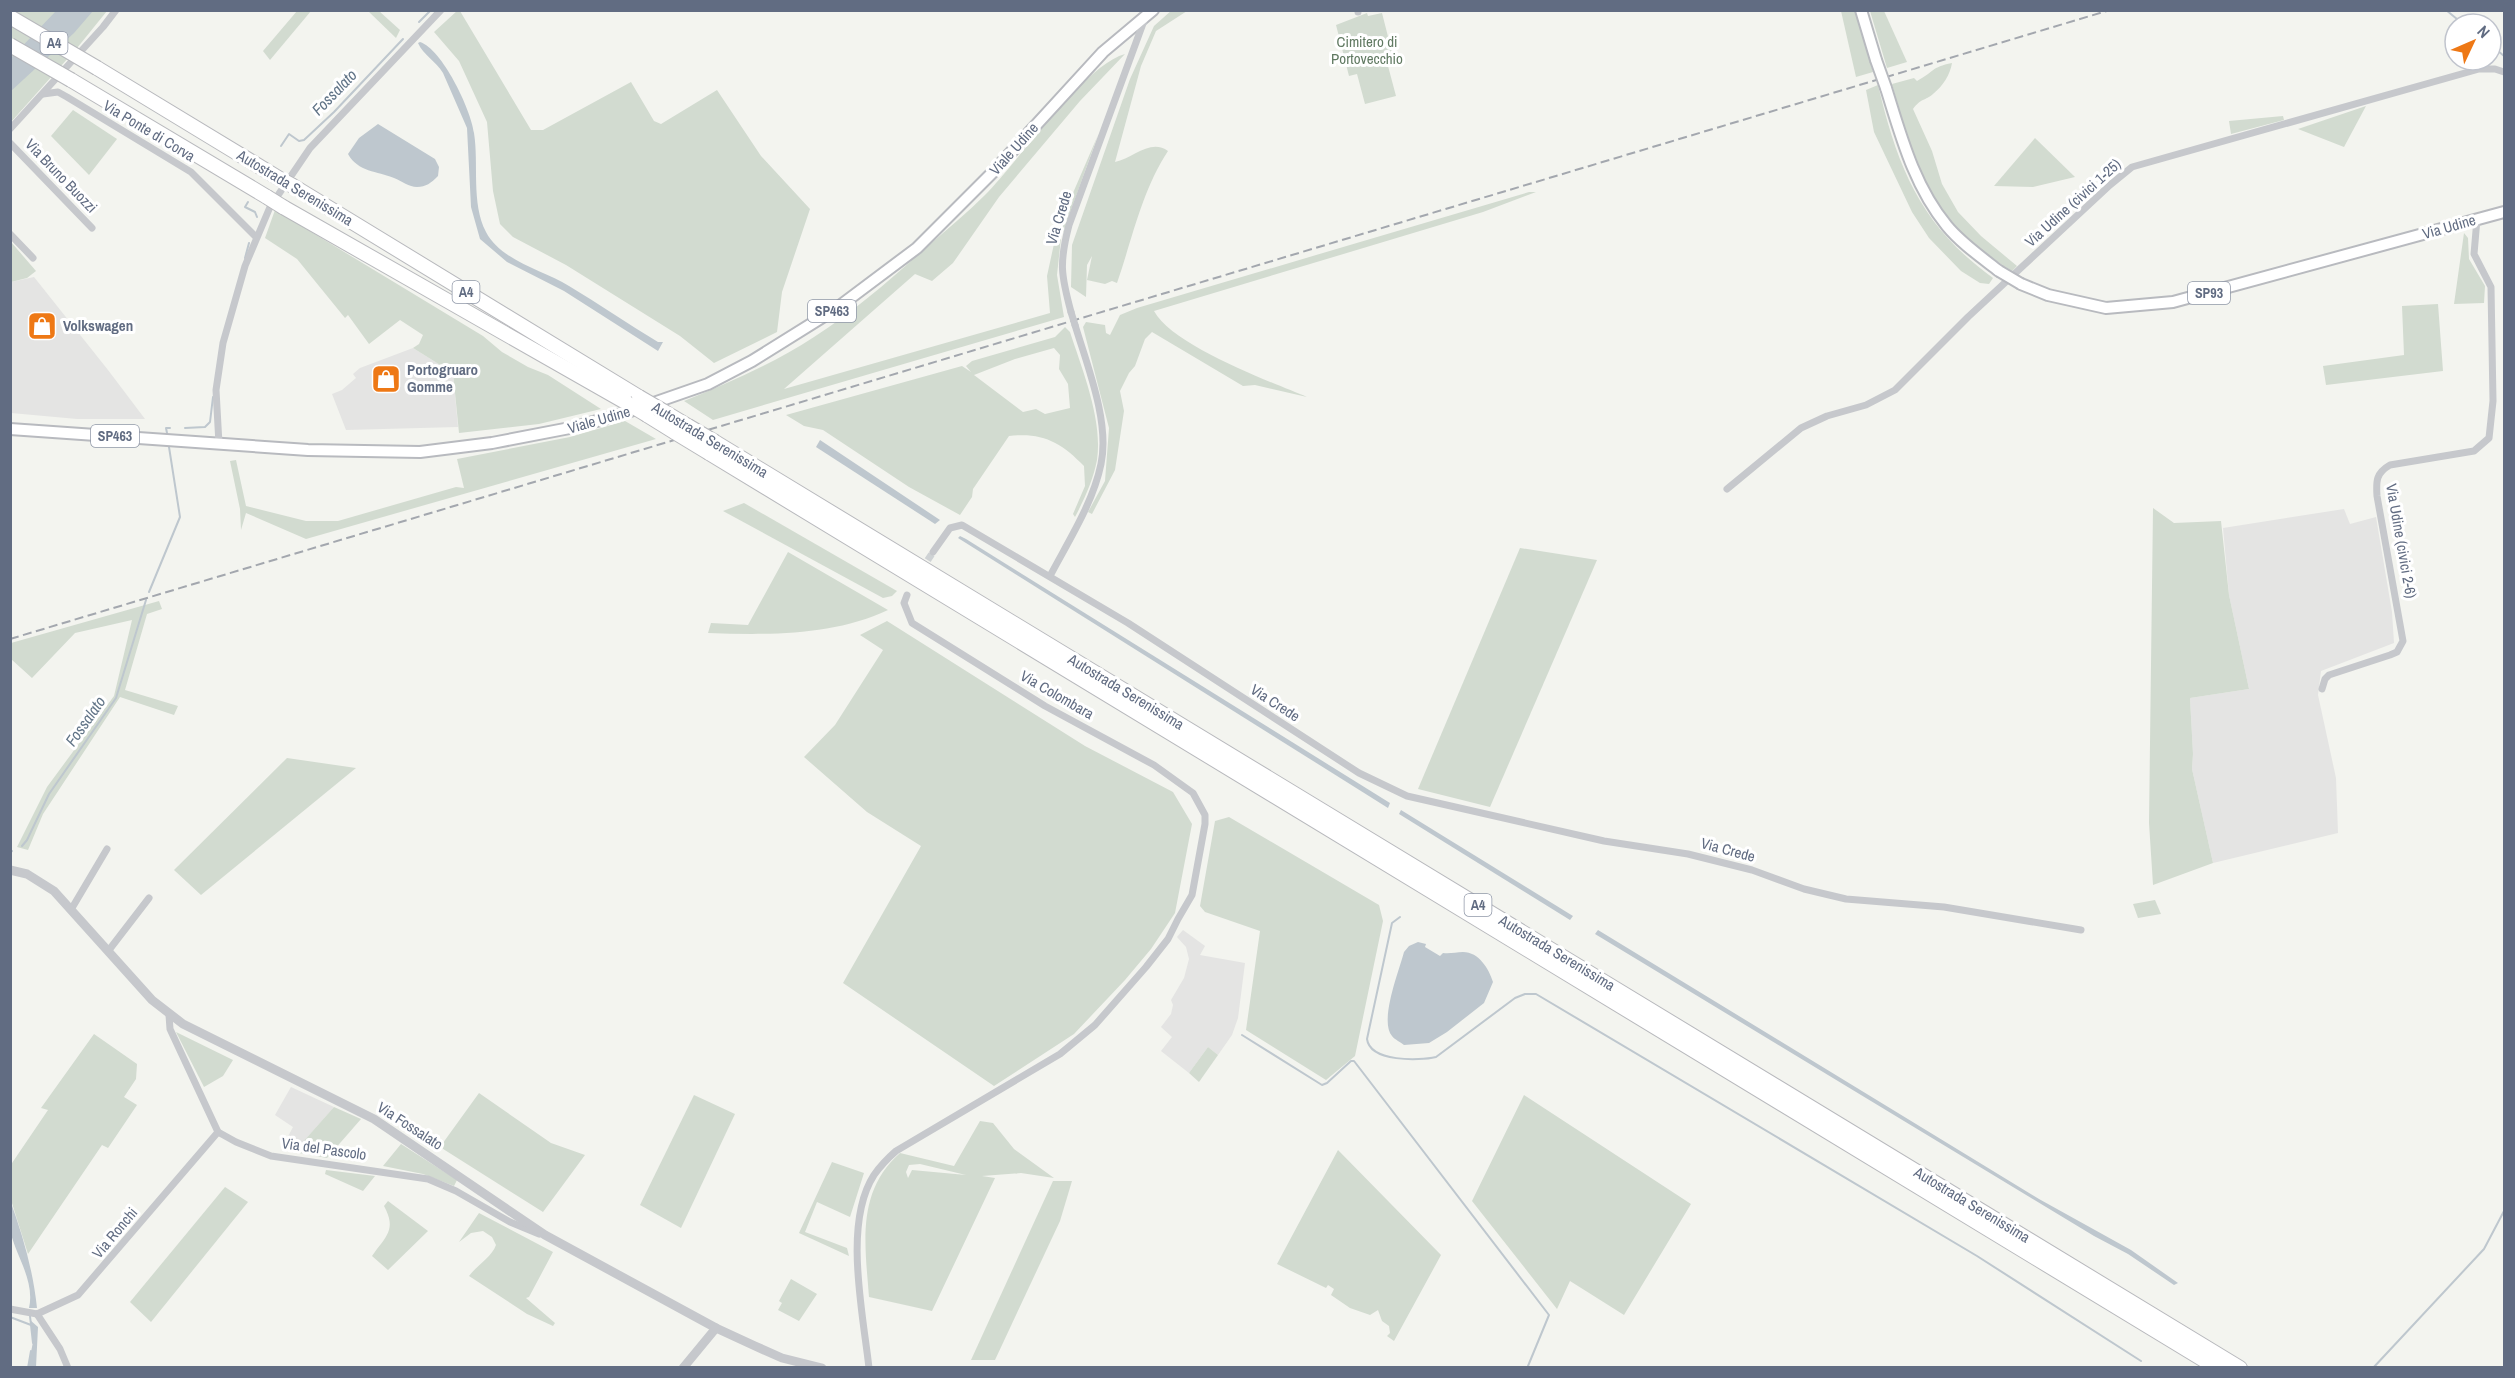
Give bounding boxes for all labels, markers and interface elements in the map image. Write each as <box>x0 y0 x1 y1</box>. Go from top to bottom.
north arrow <box>2443 12 2503 72</box>
text: N <box>2473 21 2495 43</box>
park label: Cimitero di Portovecchio <box>1331 31 1403 69</box>
road number: A4 <box>40 32 68 54</box>
water label: Fossalato <box>306 64 362 120</box>
street label: Via Ponte di Corva <box>99 95 199 166</box>
street label: Viale Udine <box>984 118 1043 180</box>
street label: Via Bruno Buozzi <box>21 134 102 217</box>
street label: Autostrada Serenissima <box>232 144 357 231</box>
street label: Via Udine (civici 1-25) <box>2020 154 2125 252</box>
street label: Via Crede <box>1040 188 1077 247</box>
street label: Via Udine <box>2420 209 2478 244</box>
road number: A4 <box>452 281 480 303</box>
road number: SP93 <box>2188 282 2230 304</box>
road number: SP463 <box>808 300 856 322</box>
shop icon: Volkswagen <box>26 310 58 342</box>
place label: Volkswagen <box>63 315 133 336</box>
place label: Portogruaro Gomme <box>407 359 478 397</box>
shop icon: Portogruaro Gomme <box>370 363 402 395</box>
street label: Autostrada Serenissima <box>647 396 772 483</box>
street label: Viale Udine <box>565 401 633 438</box>
road number: SP463 <box>91 425 139 447</box>
street label: Via Udine (civici 2-6) <box>2381 482 2422 600</box>
street label: Autostrada Serenissima <box>1063 648 1188 735</box>
street label: Via Colombara <box>1017 665 1098 724</box>
street label: Via Crede <box>1246 679 1304 726</box>
water label: Fossalato <box>60 692 110 750</box>
street label: Via Crede <box>1699 832 1758 867</box>
road number: A4 <box>1464 894 1492 916</box>
street label: Autostrada Serenissima <box>1494 909 1619 996</box>
street label: Via Fossalato <box>373 1097 447 1155</box>
street label: Via del Pascolo <box>280 1132 368 1165</box>
street label: Autostrada Serenissima <box>1909 1161 2034 1248</box>
street label: Via Ronchi <box>87 1203 142 1263</box>

